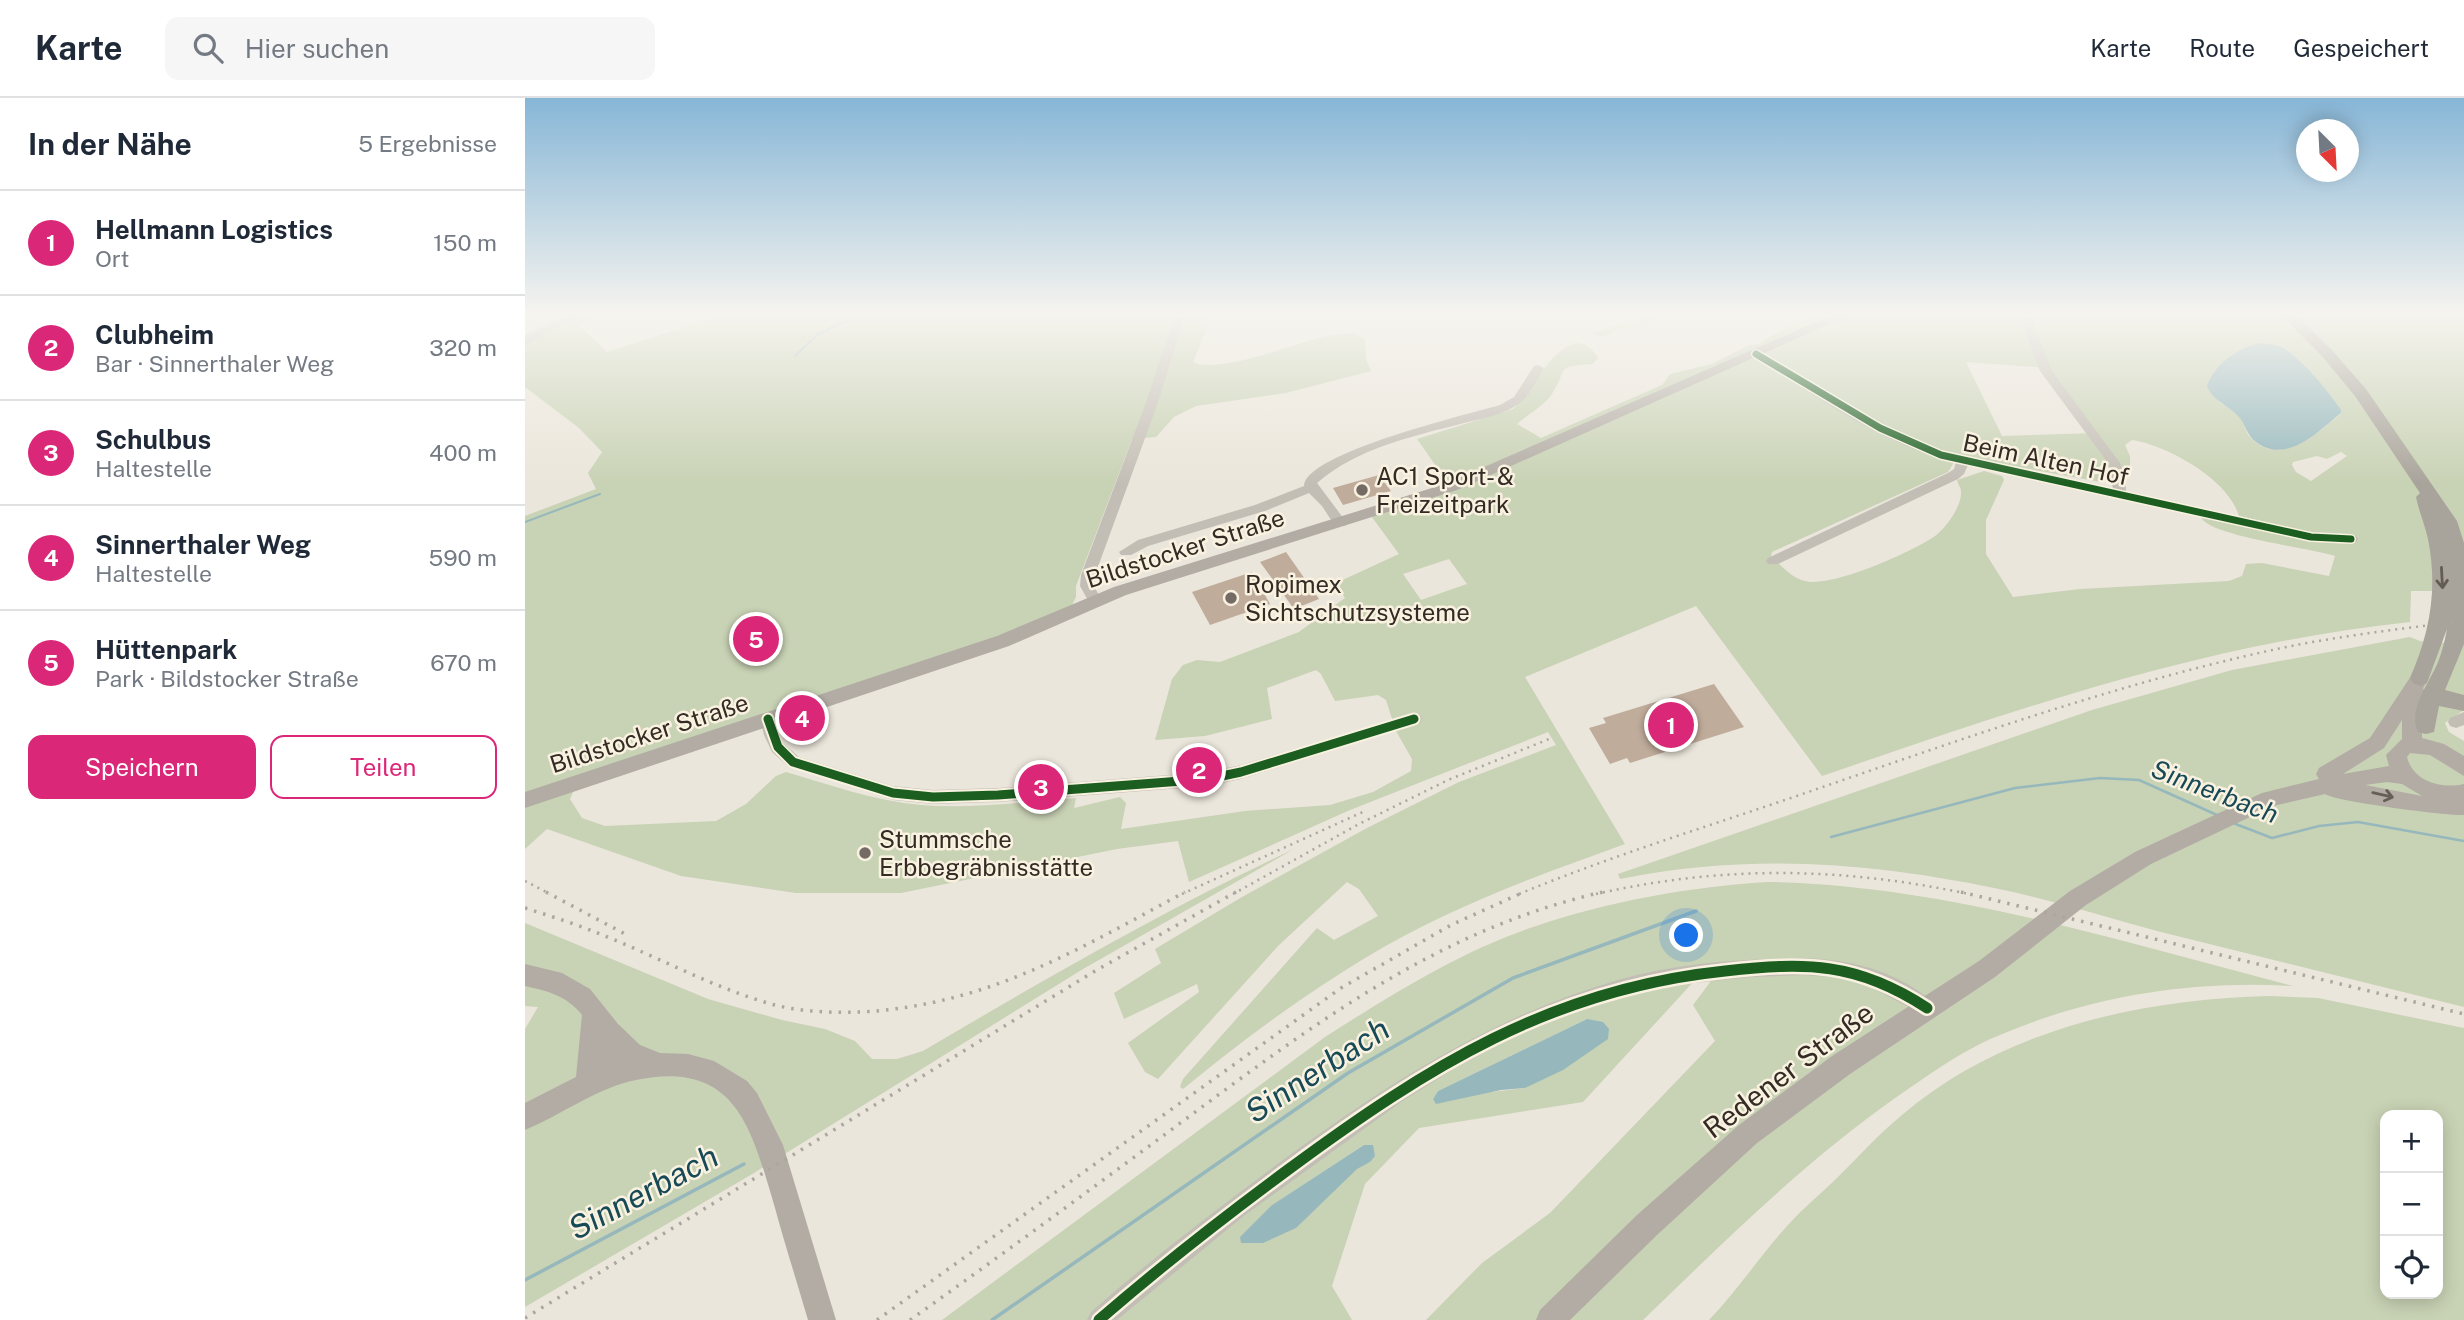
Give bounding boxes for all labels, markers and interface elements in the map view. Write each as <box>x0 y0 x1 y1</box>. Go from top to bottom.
search box <box>165 17 655 80</box>
text: Karte <box>35 29 123 67</box>
icon: search <box>189 29 227 67</box>
text: Hier suchen <box>245 33 389 64</box>
text: Karte <box>2090 34 2151 62</box>
text: Route <box>2189 34 2255 62</box>
text: Gespeichert <box>2293 34 2429 62</box>
north arrow <box>2296 119 2359 182</box>
text: In der Nähe <box>28 126 192 162</box>
text: 5 Ergebnisse <box>358 130 497 157</box>
text: Hellmann Logistics <box>95 214 333 245</box>
text: 1 <box>46 229 56 256</box>
text: 150 m <box>433 229 497 256</box>
text: Ort <box>95 245 129 272</box>
text: Clubheim <box>95 319 214 350</box>
text: 2 <box>44 334 58 361</box>
text: 320 m <box>429 334 497 361</box>
text: Bar · Sinnerthaler Weg <box>95 350 334 377</box>
text: Schulbus <box>95 424 211 455</box>
street label: Beim Alten Hof <box>1960 428 2132 490</box>
text: 3 <box>43 439 59 466</box>
text: 400 m <box>429 439 497 466</box>
text: Haltestelle <box>95 455 212 482</box>
place label: AC1 Sport- & Freizeitpark <box>1376 462 1514 518</box>
marker: AC1 Sport- & Freizeitpark <box>1354 482 1370 498</box>
street label: Bildstocker Straße <box>1082 503 1288 593</box>
text: Sinnerthaler Weg <box>95 529 311 560</box>
text: 4 <box>43 544 59 571</box>
text: 590 m <box>428 544 497 571</box>
text: Haltestelle <box>95 560 212 587</box>
one-way arrow <box>2436 566 2449 589</box>
place label: Ropimex Sichtschutzsysteme <box>1245 570 1470 626</box>
marker: Ropimex Sichtschutzsysteme <box>1223 590 1239 606</box>
pin: 5 <box>733 613 779 665</box>
text: Hüttenpark <box>95 634 237 665</box>
text: 5 <box>43 649 59 676</box>
text: 670 m <box>430 649 497 676</box>
text: Park · Bildstocker Straße <box>95 665 359 692</box>
street label: Bildstocker Straße <box>546 688 752 778</box>
pin: 4 <box>779 692 825 744</box>
pin: 1 <box>1648 699 1694 751</box>
button: Speichern <box>28 735 256 799</box>
button: Teilen <box>270 735 497 799</box>
pin: 2 <box>1176 744 1222 796</box>
water label: Sinnerbach <box>2147 753 2283 829</box>
pin: 3 <box>1018 761 1064 813</box>
one-way arrow <box>2371 789 2394 803</box>
place label: Stummsche Erbbegräbnisstätte <box>879 825 1093 881</box>
marker: Stummsche Erbbegräbnisstätte <box>857 845 873 861</box>
your location <box>1669 918 1703 952</box>
street label: Redener Straße <box>1697 995 1879 1145</box>
water label: Sinnerbach <box>1238 1010 1396 1130</box>
map controls <box>2380 1110 2443 1299</box>
button: + <box>2380 1110 2443 1173</box>
water label: Sinnerbach <box>562 1137 724 1247</box>
button: − <box>2380 1173 2443 1236</box>
button: locate <box>2380 1236 2443 1299</box>

